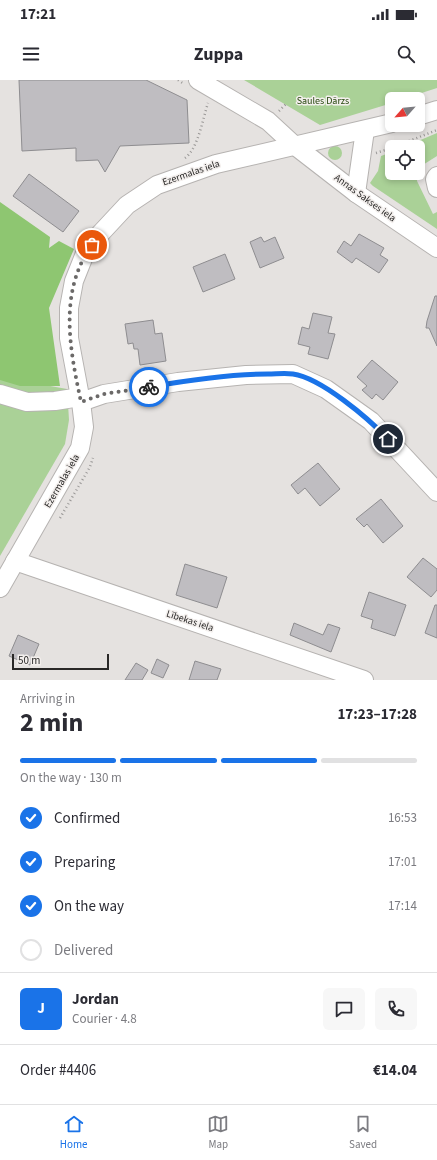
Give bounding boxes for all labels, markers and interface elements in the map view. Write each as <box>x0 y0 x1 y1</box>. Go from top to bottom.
text: 17:21 <box>20 4 56 25</box>
text: Zuppa <box>194 42 243 67</box>
icon: menu <box>20 43 42 65</box>
icon: search <box>395 43 417 65</box>
north arrow <box>385 92 425 132</box>
map controls <box>385 92 425 180</box>
park label: Saules Dārzs <box>297 94 349 108</box>
button: locate <box>385 140 425 180</box>
street label: Ezermalas iela <box>160 157 222 189</box>
street label: Annas Sakses iela <box>331 171 399 225</box>
pin <box>75 228 109 262</box>
icon: bag <box>81 234 103 256</box>
courier <box>129 367 169 407</box>
icon: bike <box>138 376 160 398</box>
pin <box>371 422 405 456</box>
icon: home <box>377 428 399 450</box>
street label: Ezermalas iela <box>41 452 83 510</box>
street label: Lībekas iela <box>165 607 215 635</box>
scale bar <box>12 652 109 671</box>
text: 50 m <box>18 653 40 668</box>
text: Arriving in <box>20 690 75 708</box>
text: 2 min <box>20 704 83 741</box>
text: 17:23–17:28 <box>337 704 417 725</box>
text: On the way · 130 m <box>20 769 122 787</box>
icon: check <box>20 807 42 829</box>
text: Confirmed <box>54 808 120 829</box>
text: 16:53 <box>388 809 417 827</box>
icon: check <box>20 851 42 873</box>
text: Preparing <box>54 852 115 873</box>
text: 17:01 <box>388 853 417 871</box>
icon: check <box>20 895 42 917</box>
text: On the way <box>54 896 124 917</box>
text: 17:14 <box>388 897 417 915</box>
text: Delivered <box>54 940 113 961</box>
button: chat <box>323 988 365 1030</box>
button: phone <box>375 988 417 1030</box>
text: Jordan <box>72 989 119 1010</box>
text: J <box>37 998 45 1019</box>
text: Courier · 4.8 <box>72 1010 137 1028</box>
text: Order #4406 <box>20 1060 96 1081</box>
text: €14.04 <box>373 1060 417 1081</box>
tab: Home <box>60 1113 88 1152</box>
tab: Map <box>207 1113 229 1152</box>
tab: Saved <box>349 1113 377 1152</box>

